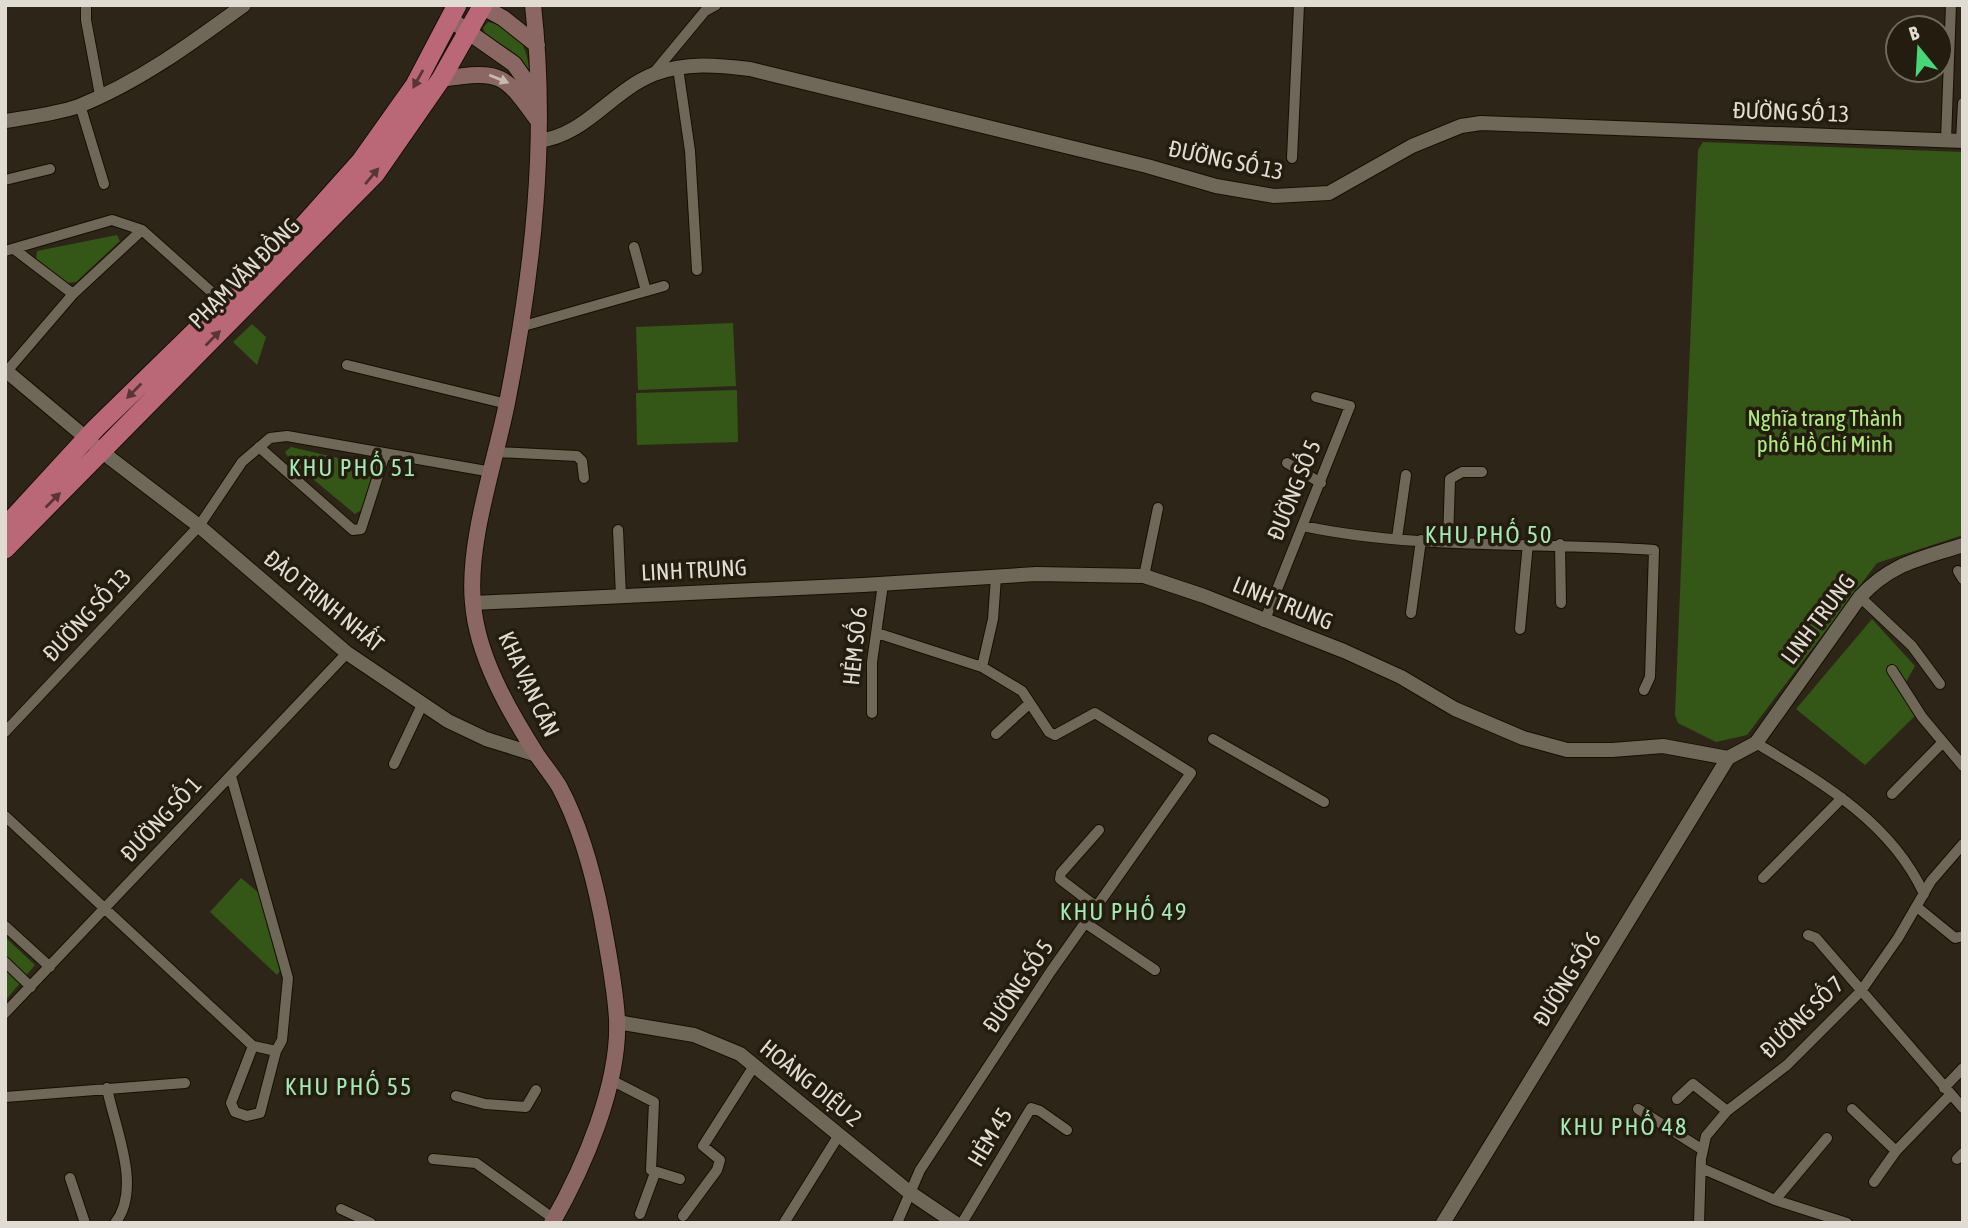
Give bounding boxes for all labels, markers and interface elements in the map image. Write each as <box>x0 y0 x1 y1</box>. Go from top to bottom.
north arrow <box>1884 14 1954 84</box>
text: B <box>1906 21 1921 45</box>
one-way arrow <box>412 69 424 88</box>
one-way arrow <box>489 74 510 85</box>
street label: ĐƯỜNG SỐ 13 <box>1732 95 1850 127</box>
street label: ĐƯỜNG SỐ 13 <box>1166 133 1286 185</box>
one-way arrow <box>364 167 379 184</box>
street label: PHẠM VĂN ĐỒNG <box>182 211 305 334</box>
one-way arrow <box>205 330 222 347</box>
one-way arrow <box>125 382 142 399</box>
park label: Nghĩa trang Thành phố Hồ Chí Minh <box>1747 405 1903 457</box>
street label: ĐƯỜNG SỐ 5 <box>1260 435 1326 544</box>
district label: KHU PHỐ 51 <box>289 451 417 481</box>
one-way arrow <box>45 492 61 509</box>
district label: KHU PHỐ 50 <box>1425 518 1553 548</box>
street label: ĐÀO TRINH NHẤT <box>259 544 390 657</box>
street label: LINH TRUNG <box>641 554 747 586</box>
street label: ĐƯỜNG SỐ 13 <box>36 562 136 667</box>
street label: LINH TRUNG <box>1776 569 1860 669</box>
street label: LINH TRUNG <box>1229 571 1337 635</box>
street label: HẺM SỐ 6 <box>836 605 872 687</box>
street label: KHA VẠN CÂN <box>493 627 565 741</box>
street label: ĐƯỜNG SỐ 1 <box>114 770 207 867</box>
district label: KHU PHỐ 49 <box>1060 895 1188 925</box>
street label: ĐƯỜNG SỐ 6 <box>1526 926 1606 1031</box>
street label: ĐƯỜNG SỐ 5 <box>976 934 1058 1037</box>
street label: ĐƯỜNG SỐ 7 <box>1754 969 1849 1063</box>
street label: HOÀNG DIỆU 2 <box>755 1034 867 1132</box>
district label: KHU PHỐ 55 <box>285 1070 413 1100</box>
street label: HẺM 45 <box>963 1103 1017 1171</box>
district label: KHU PHỐ 48 <box>1560 1110 1688 1140</box>

